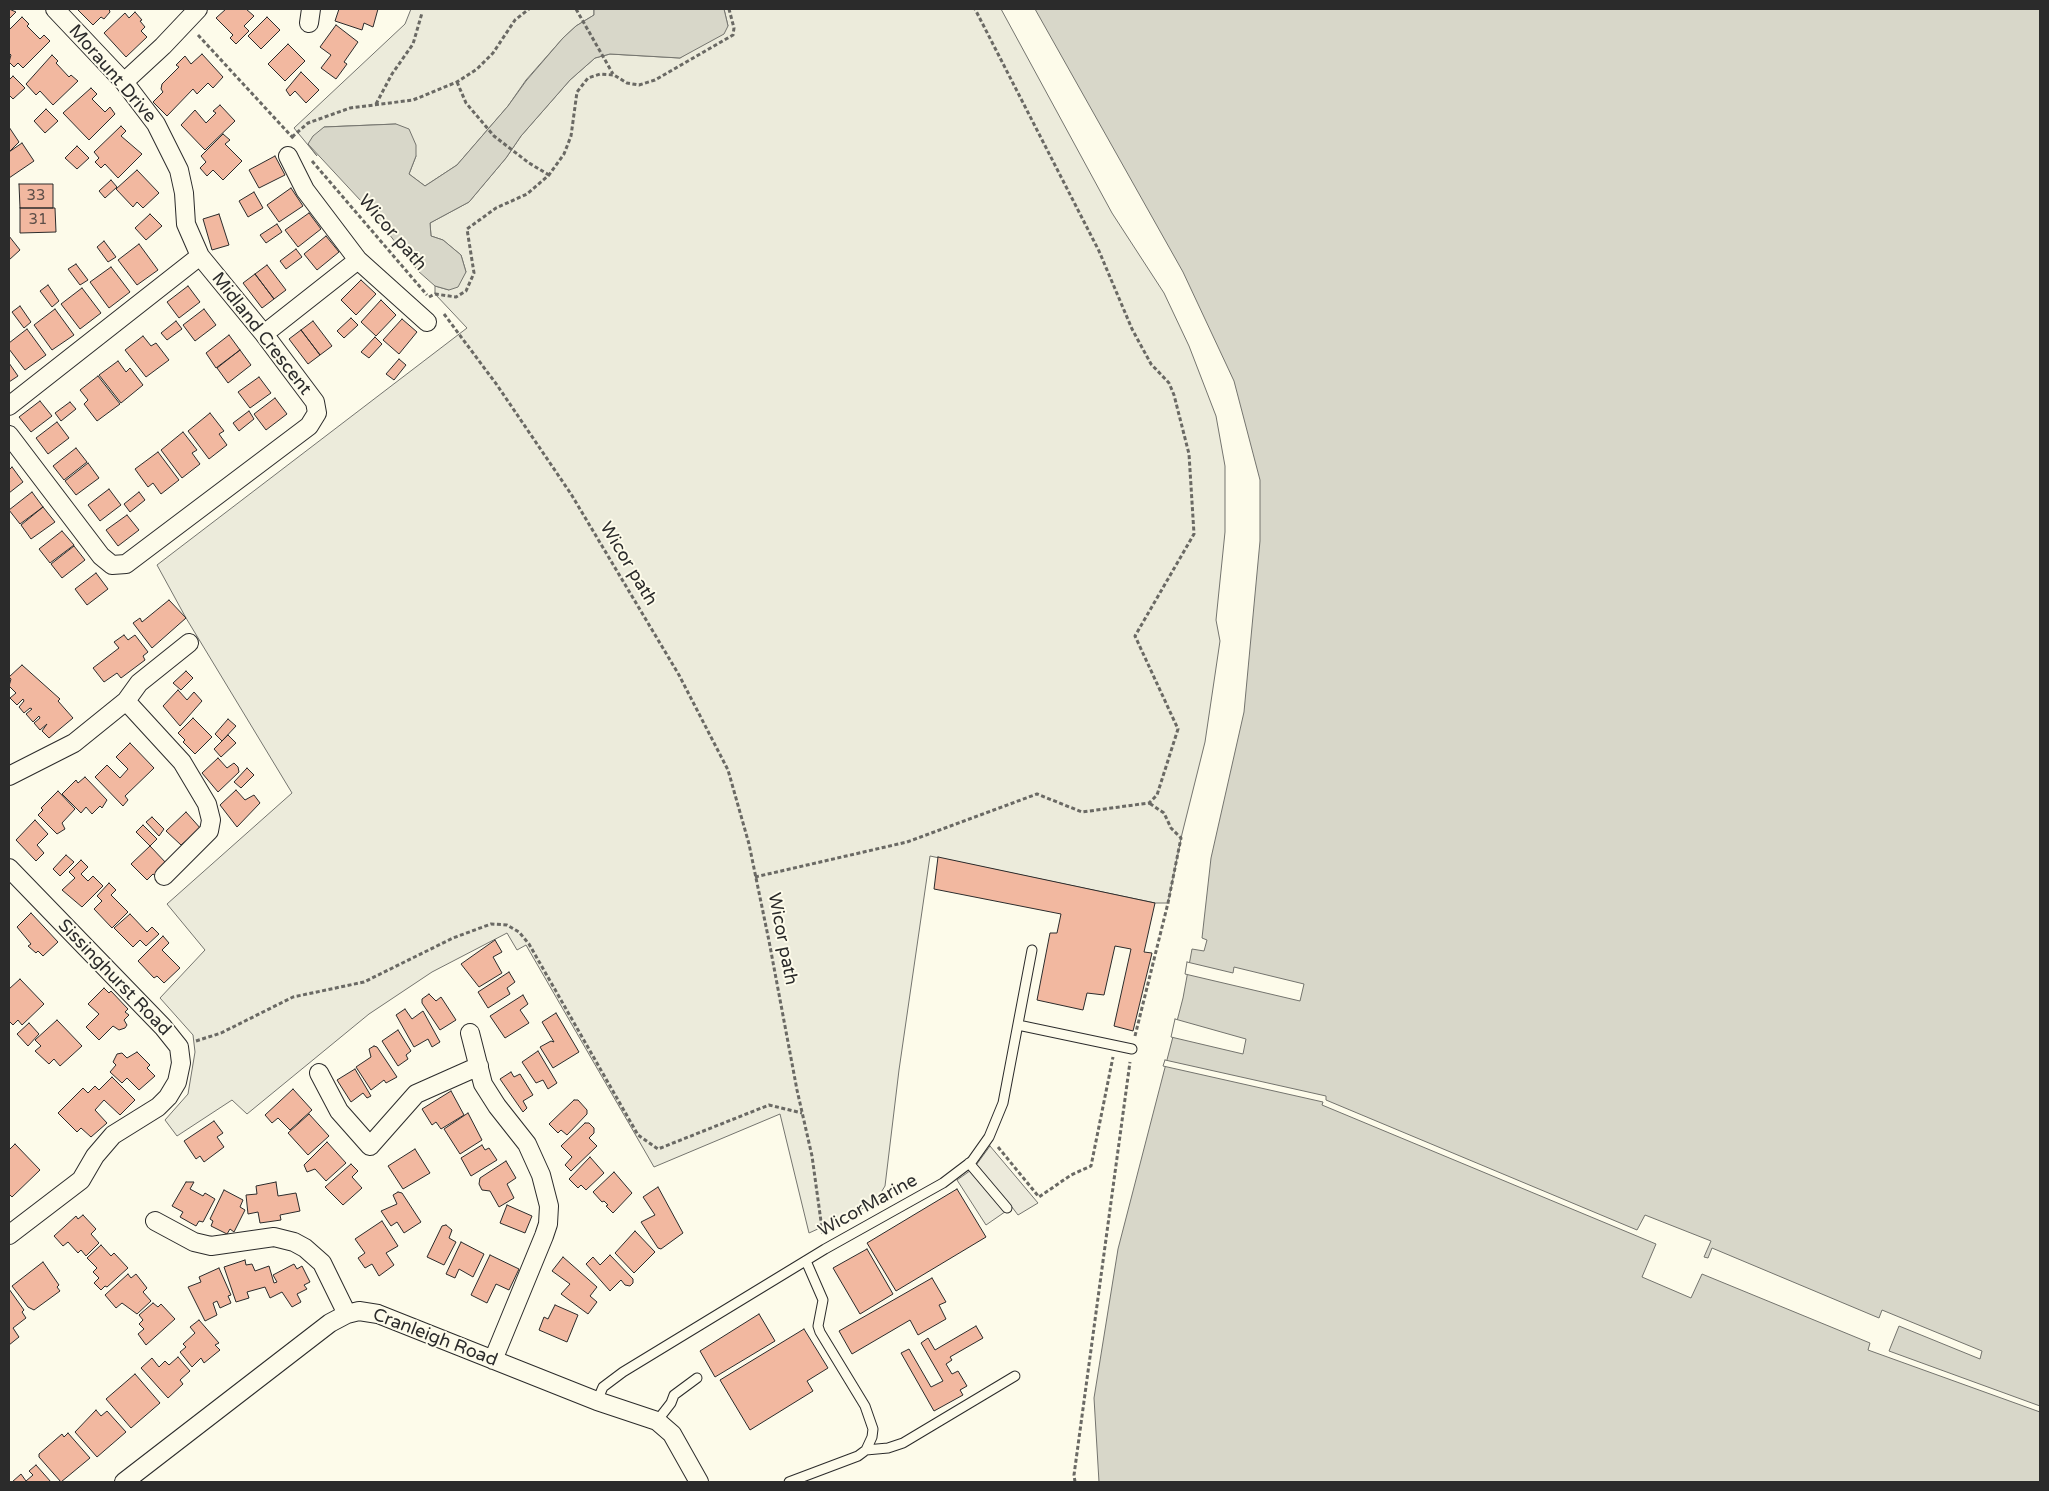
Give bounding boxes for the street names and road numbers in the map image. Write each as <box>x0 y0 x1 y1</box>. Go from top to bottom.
street label: Moraunt Drive <box>64 21 160 127</box>
street label: Wicor path <box>353 191 431 275</box>
street label: Midland Crescent <box>206 268 316 400</box>
street label: Wicor path <box>595 518 661 610</box>
street label: Wicor path <box>762 891 802 987</box>
street label: Sissinghurst Road <box>53 915 175 1041</box>
street label: WicorMarine <box>815 1170 921 1242</box>
street label: Cranleigh Road <box>370 1304 500 1372</box>

